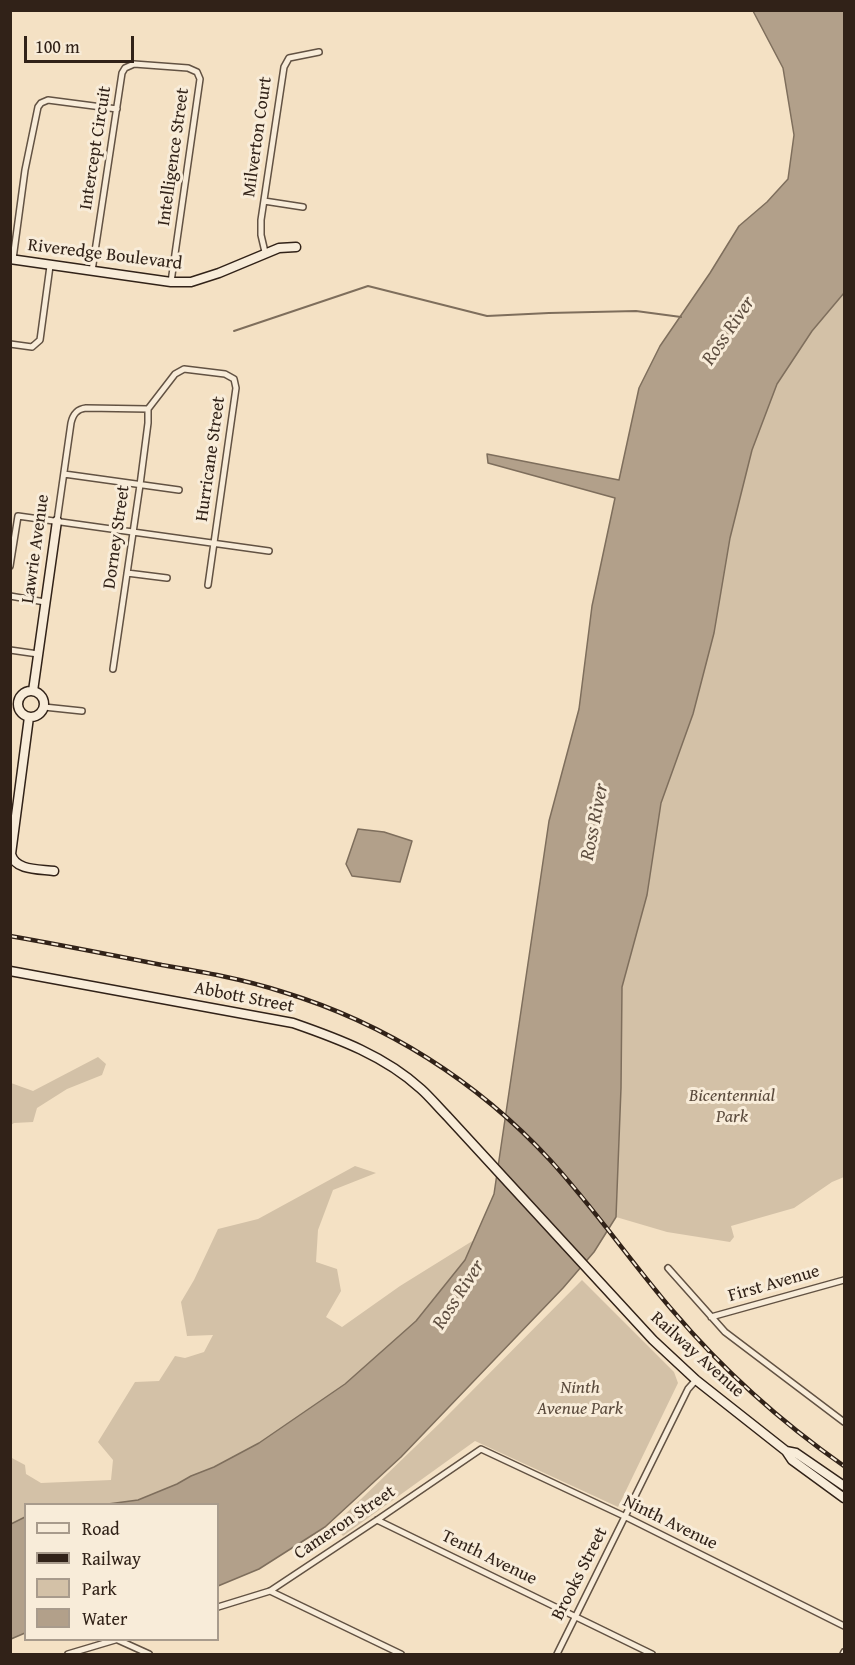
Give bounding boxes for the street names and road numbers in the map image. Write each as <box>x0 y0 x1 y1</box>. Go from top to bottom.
street label: Milverton Court <box>239 75 277 199</box>
street label: Intercept Circuit <box>76 85 116 211</box>
street label: Intelligence Street <box>154 87 194 227</box>
street label: Riveredge Boulevard <box>26 235 184 275</box>
street label: Hurricane Street <box>192 395 230 523</box>
street label: Dorney Street <box>99 484 135 590</box>
street label: Lawrie Avenue <box>18 493 54 605</box>
street label: Abbott Street <box>192 978 296 1018</box>
street label: First Avenue <box>726 1261 822 1307</box>
street label: Railway Avenue <box>646 1307 748 1403</box>
street label: Cameron Street <box>290 1481 400 1565</box>
street label: Ninth Avenue <box>619 1491 721 1555</box>
street label: Brooks Street <box>547 1524 613 1624</box>
street label: Tenth Avenue <box>438 1526 540 1590</box>

